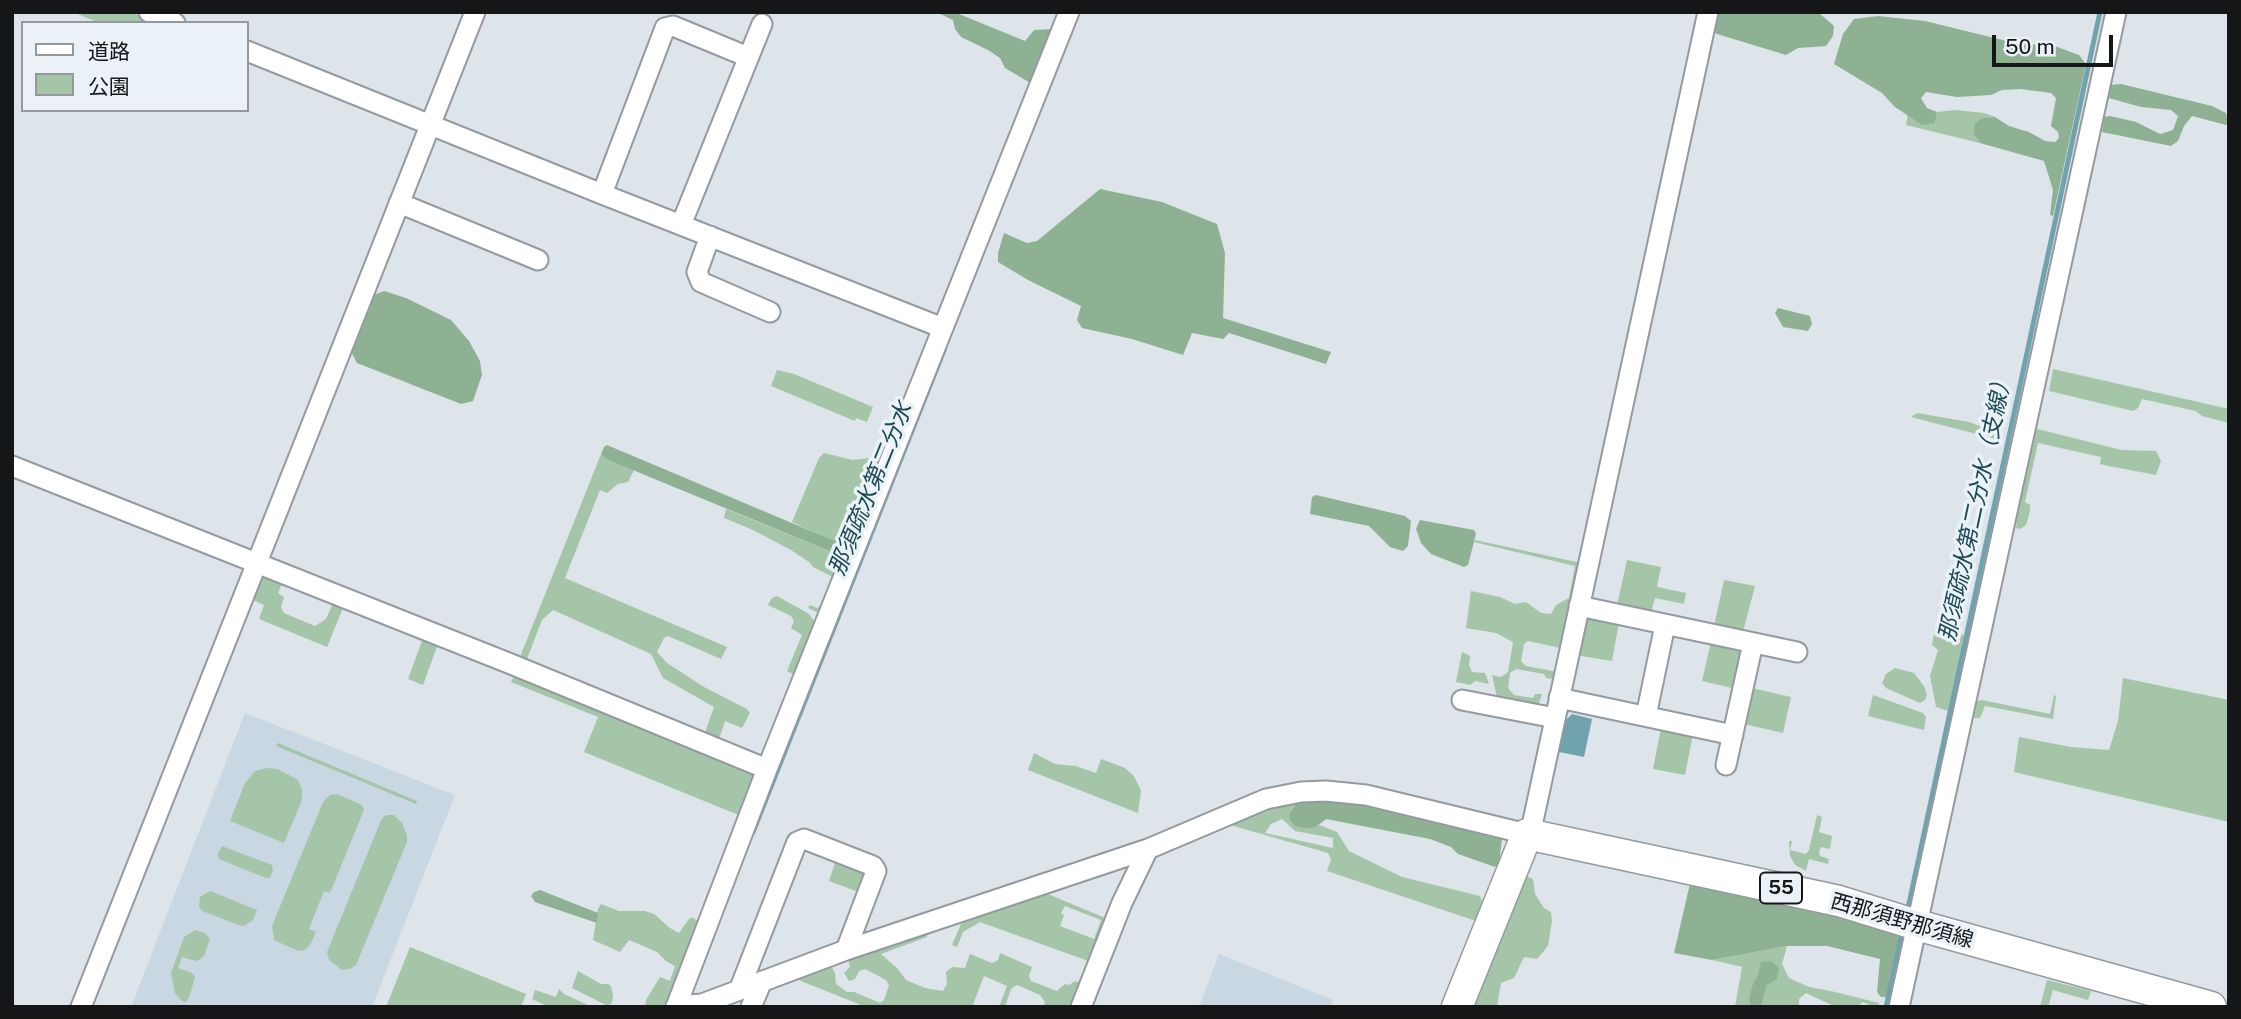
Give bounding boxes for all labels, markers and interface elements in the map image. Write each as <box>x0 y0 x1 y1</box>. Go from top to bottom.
legend <box>21 21 248 112</box>
scale bar <box>1996 21 2117 65</box>
text: 50 m <box>2005 34 2055 59</box>
text: 道路 <box>88 39 130 64</box>
text: 公園 <box>88 74 130 99</box>
water label: 那須疏水第二分水（支線） <box>1934 368 2018 644</box>
water label: 那須疏水第二分水 <box>824 399 918 579</box>
road number: 55 <box>1760 873 1802 904</box>
street label: 西那須野那須線 <box>1828 889 1976 953</box>

